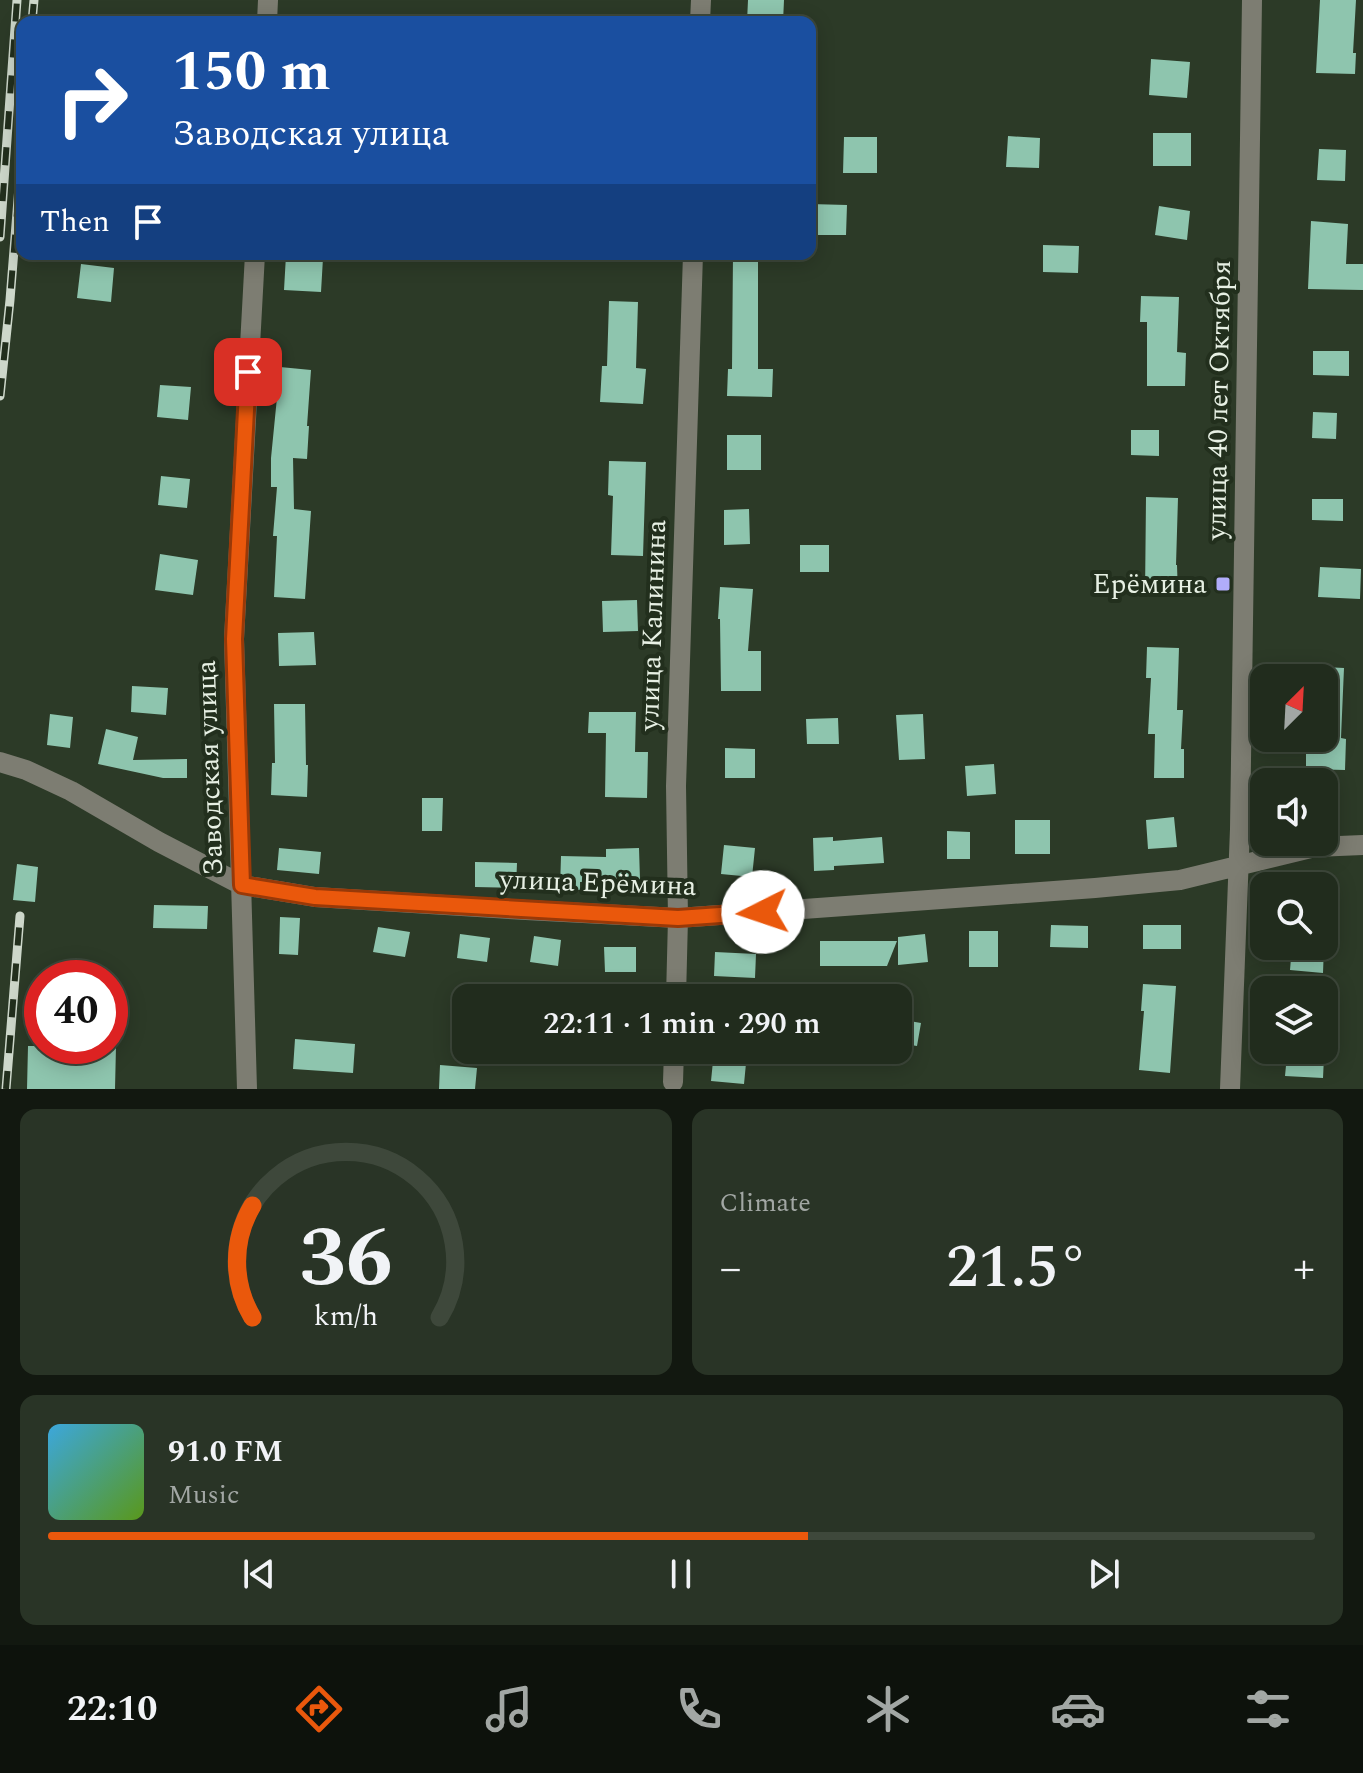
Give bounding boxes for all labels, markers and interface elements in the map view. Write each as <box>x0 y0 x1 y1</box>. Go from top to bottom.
text: 150 m <box>172 30 331 115</box>
icon: right <box>40 48 144 152</box>
text: Заводская улица <box>172 107 449 162</box>
text: Then <box>40 199 110 245</box>
icon: arrive <box>126 200 170 244</box>
street label: улица 40 лет Октября <box>1195 260 1243 541</box>
pin <box>214 338 282 406</box>
icon: arrive <box>226 350 270 394</box>
street label: улица Калинина <box>628 518 678 732</box>
place label: Ерёмина <box>1092 563 1207 606</box>
marker: Ерёмина <box>1214 575 1232 593</box>
street label: Заводская улица <box>185 659 235 877</box>
north arrow <box>1250 664 1338 752</box>
map controls <box>1250 664 1338 1064</box>
button: sound <box>1250 768 1338 856</box>
street label: улица Ерёмина <box>498 858 698 908</box>
position arrow <box>721 870 805 954</box>
button: search <box>1250 872 1338 960</box>
speed limit sign: 40 <box>24 960 128 1064</box>
button: layers <box>1250 976 1338 1064</box>
text: 22:11 · 1 min · 290 m <box>543 1001 821 1047</box>
text: Climate <box>720 1183 811 1223</box>
text: 36 <box>299 1196 392 1323</box>
text: 21.5° <box>946 1222 1088 1314</box>
text: − <box>720 1235 742 1302</box>
text: + <box>1293 1235 1315 1302</box>
text: km/h <box>314 1295 378 1338</box>
text: 91.0 FM <box>168 1429 283 1475</box>
text: Music <box>168 1475 239 1515</box>
icon: previous <box>237 1552 281 1596</box>
icon: pause <box>659 1552 703 1596</box>
icon: next <box>1082 1552 1126 1596</box>
icon: directions <box>291 1681 347 1737</box>
icon: music <box>481 1681 537 1737</box>
icon: phone <box>671 1681 727 1737</box>
icon: climate <box>860 1681 916 1737</box>
icon: car <box>1050 1681 1106 1737</box>
icon: filters <box>1240 1681 1296 1737</box>
text: 22:10 <box>67 1682 157 1737</box>

